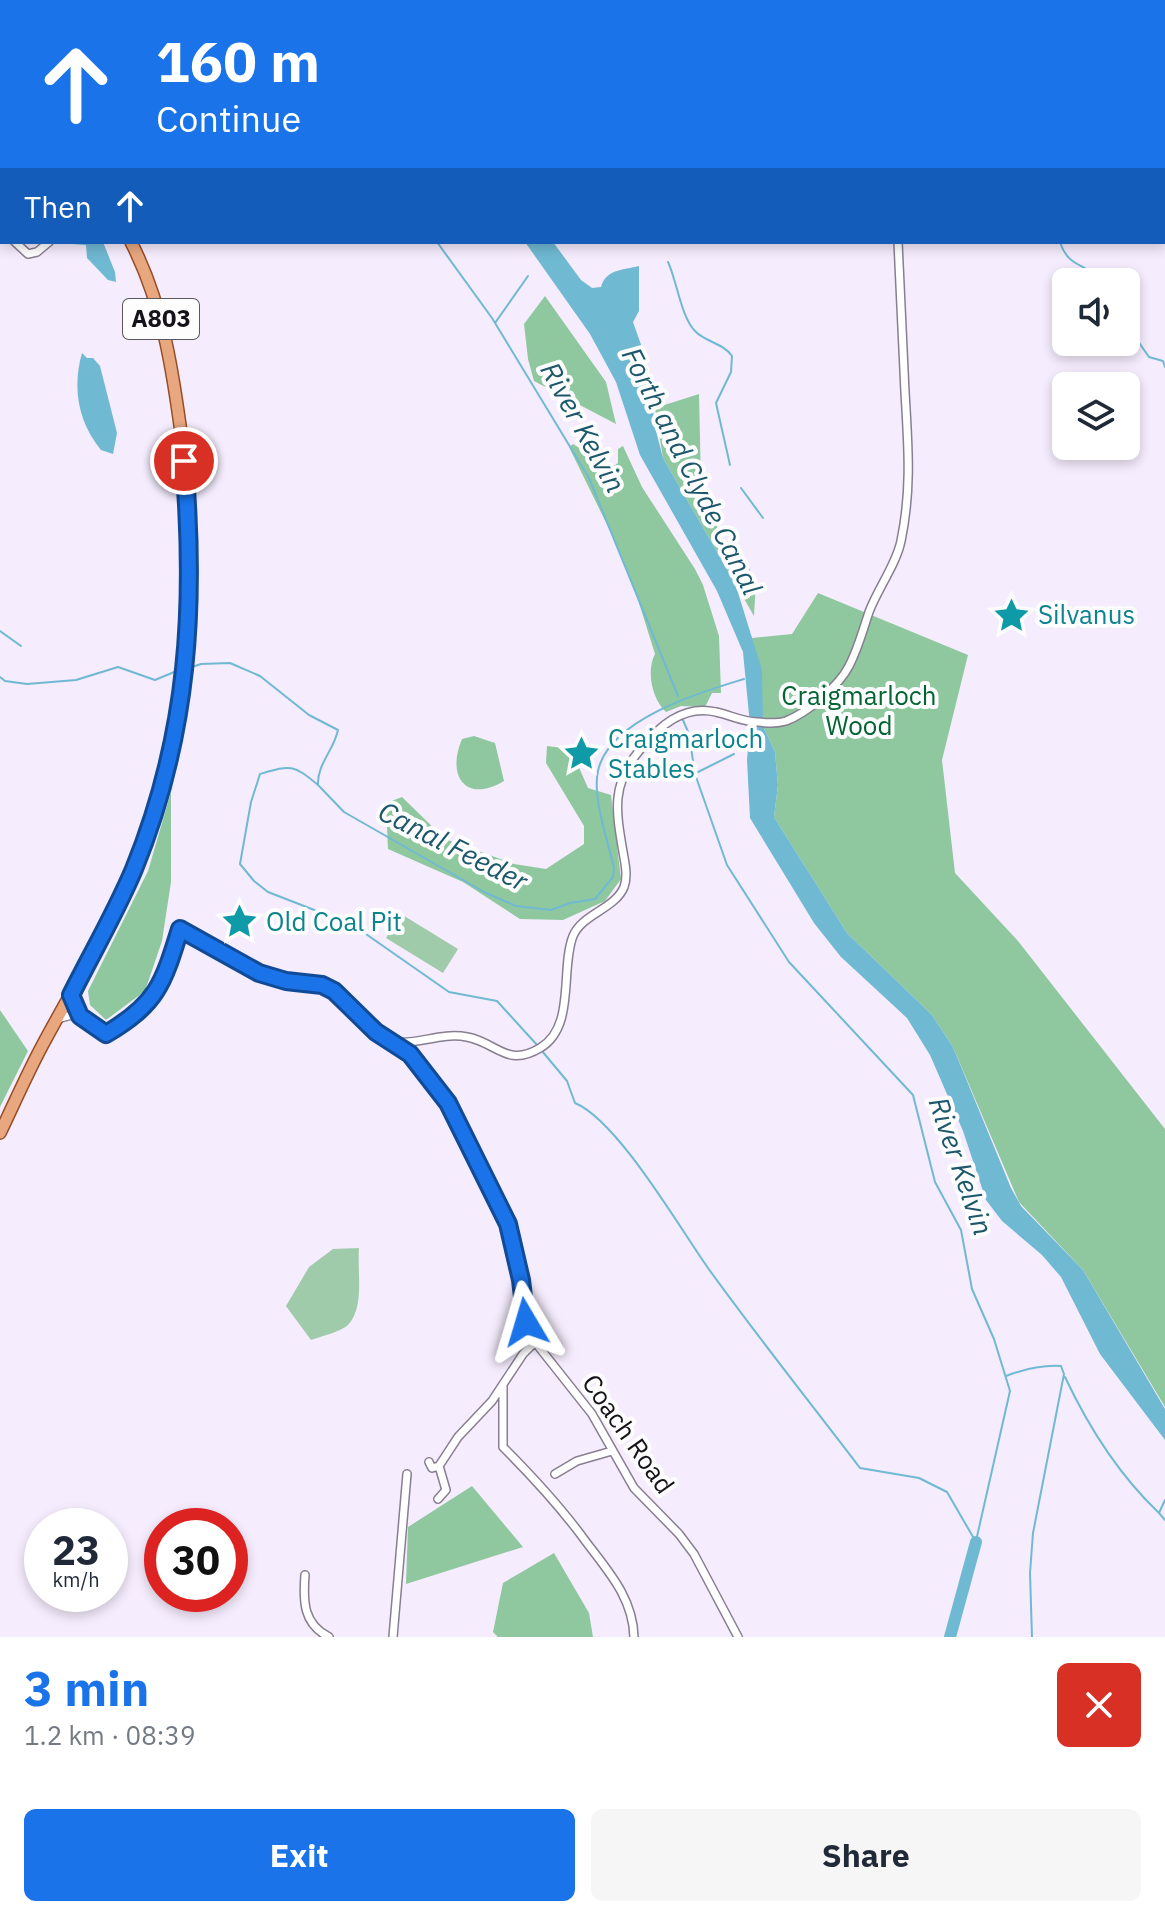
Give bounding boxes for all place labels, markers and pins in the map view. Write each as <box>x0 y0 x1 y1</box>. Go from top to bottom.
pin <box>150 427 218 495</box>
place icon: Silvanus <box>993 596 1031 634</box>
place label: Silvanus <box>1038 597 1135 631</box>
place label: Craigmarloch Stables <box>608 721 763 785</box>
place icon: Craigmarloch Stables <box>563 735 601 773</box>
place icon: Old Coal Pit <box>221 903 259 941</box>
place label: Old Coal Pit <box>266 904 402 938</box>

